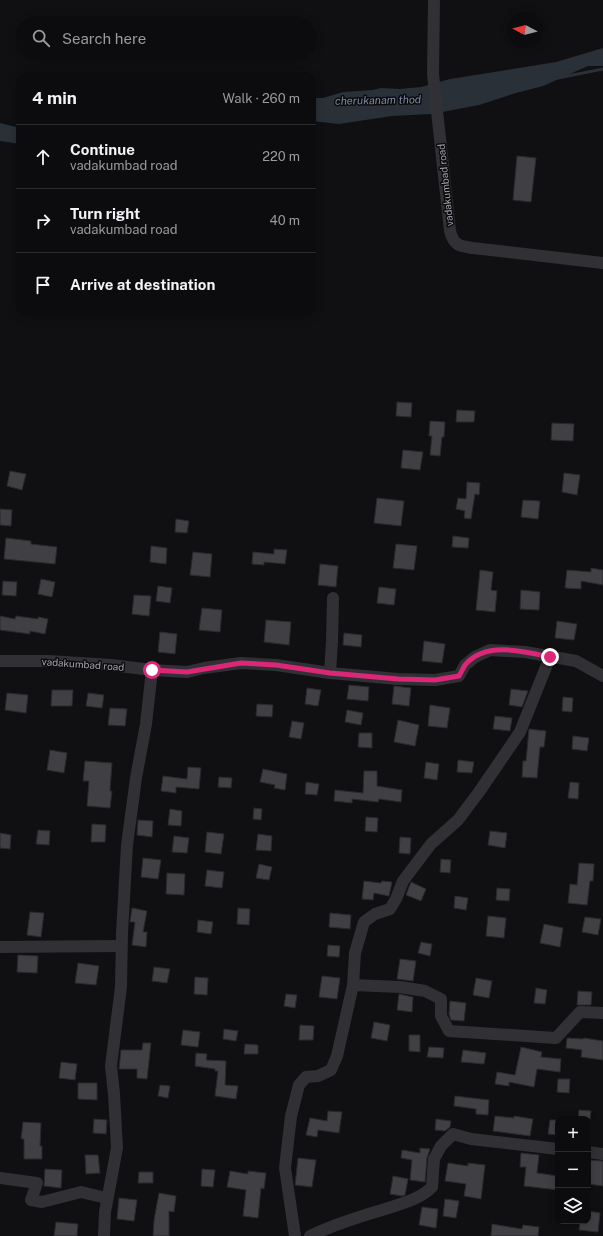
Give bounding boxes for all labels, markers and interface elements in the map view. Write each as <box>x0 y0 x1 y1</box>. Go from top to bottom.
north arrow <box>507 12 543 48</box>
search box <box>16 16 316 60</box>
icon: search <box>30 27 52 49</box>
text: Search here <box>62 30 146 47</box>
text: 4 min <box>32 88 77 108</box>
text: Walk · 260 m <box>222 91 300 106</box>
water label: cherukanam thod <box>335 93 422 107</box>
text: Continue <box>70 141 135 158</box>
street label: vadakumbad road <box>435 143 455 227</box>
icon: ahead <box>32 146 54 168</box>
text: 220 m <box>262 149 300 164</box>
text: vadakumbad road <box>70 158 178 173</box>
text: Turn right <box>70 205 140 222</box>
icon: right <box>32 210 54 232</box>
text: 40 m <box>269 213 300 228</box>
text: vadakumbad road <box>70 222 178 237</box>
icon: arrive <box>32 274 54 296</box>
text: Arrive at destination <box>70 276 215 293</box>
route end <box>541 648 559 666</box>
street label: vadakumbad road <box>41 655 125 673</box>
route start <box>143 661 161 679</box>
map controls <box>555 1116 591 1224</box>
button: + <box>555 1116 591 1152</box>
button: − <box>555 1152 591 1188</box>
button: layers <box>555 1188 591 1224</box>

